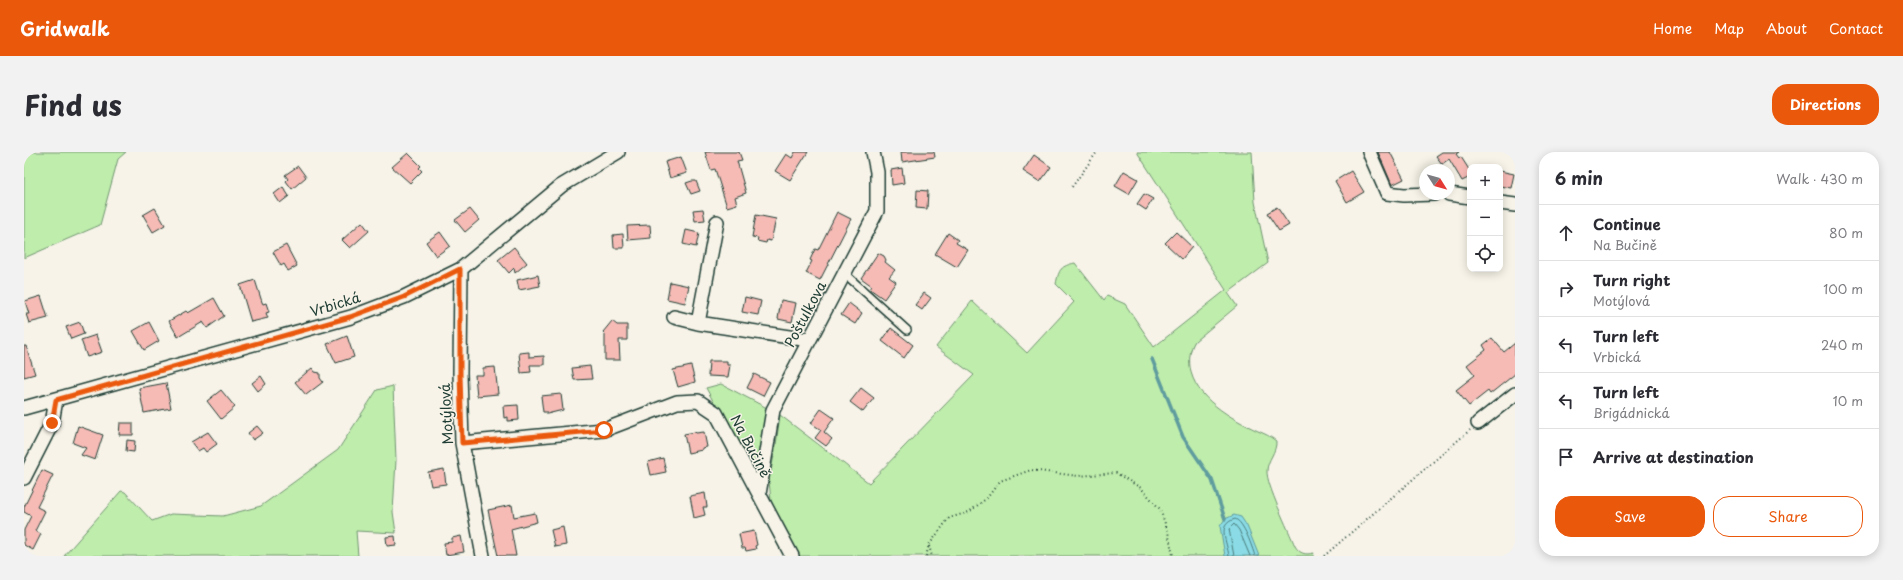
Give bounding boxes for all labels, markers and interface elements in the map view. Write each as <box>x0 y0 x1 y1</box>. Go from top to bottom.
text: Gridwalk <box>20 14 110 42</box>
text: Home <box>1653 18 1692 39</box>
text: Map <box>1714 18 1744 39</box>
text: About <box>1766 18 1807 39</box>
text: Contact <box>1829 18 1883 39</box>
text: Find us <box>24 83 122 126</box>
button: Directions <box>1772 84 1879 125</box>
north arrow <box>1419 164 1455 200</box>
map controls <box>1467 164 1503 272</box>
button: + <box>1467 164 1503 200</box>
text: 6 min <box>1555 165 1603 191</box>
text: Walk · 430 m <box>1776 169 1863 188</box>
button: − <box>1467 200 1503 236</box>
text: Continue <box>1593 212 1661 235</box>
icon: ahead <box>1555 222 1577 244</box>
text: 80 m <box>1829 223 1863 242</box>
text: Na Bučině <box>1593 235 1657 254</box>
button: locate <box>1467 236 1503 272</box>
text: Turn right <box>1593 268 1670 291</box>
street label: Poštulkova <box>779 277 831 351</box>
icon: right <box>1555 278 1577 300</box>
text: 100 m <box>1823 279 1863 298</box>
street label: Vrbická <box>307 286 363 322</box>
text: Motýlová <box>1593 291 1650 310</box>
text: Turn left <box>1593 324 1659 347</box>
icon: left <box>1555 334 1577 356</box>
text: 240 m <box>1821 335 1863 354</box>
text: Vrbická <box>1593 347 1641 366</box>
text: Turn left <box>1593 380 1659 403</box>
street label: Motýlová <box>434 382 458 445</box>
icon: left <box>1555 390 1577 412</box>
text: 10 m <box>1833 391 1863 410</box>
text: Brigádnická <box>1593 403 1670 422</box>
street label: Na Bučině <box>726 411 776 481</box>
route end <box>43 414 61 432</box>
route start <box>595 421 613 439</box>
text: Arrive at destination <box>1593 445 1754 468</box>
icon: arrive <box>1555 446 1577 468</box>
button: Save <box>1555 496 1705 537</box>
button: Share <box>1713 496 1863 537</box>

